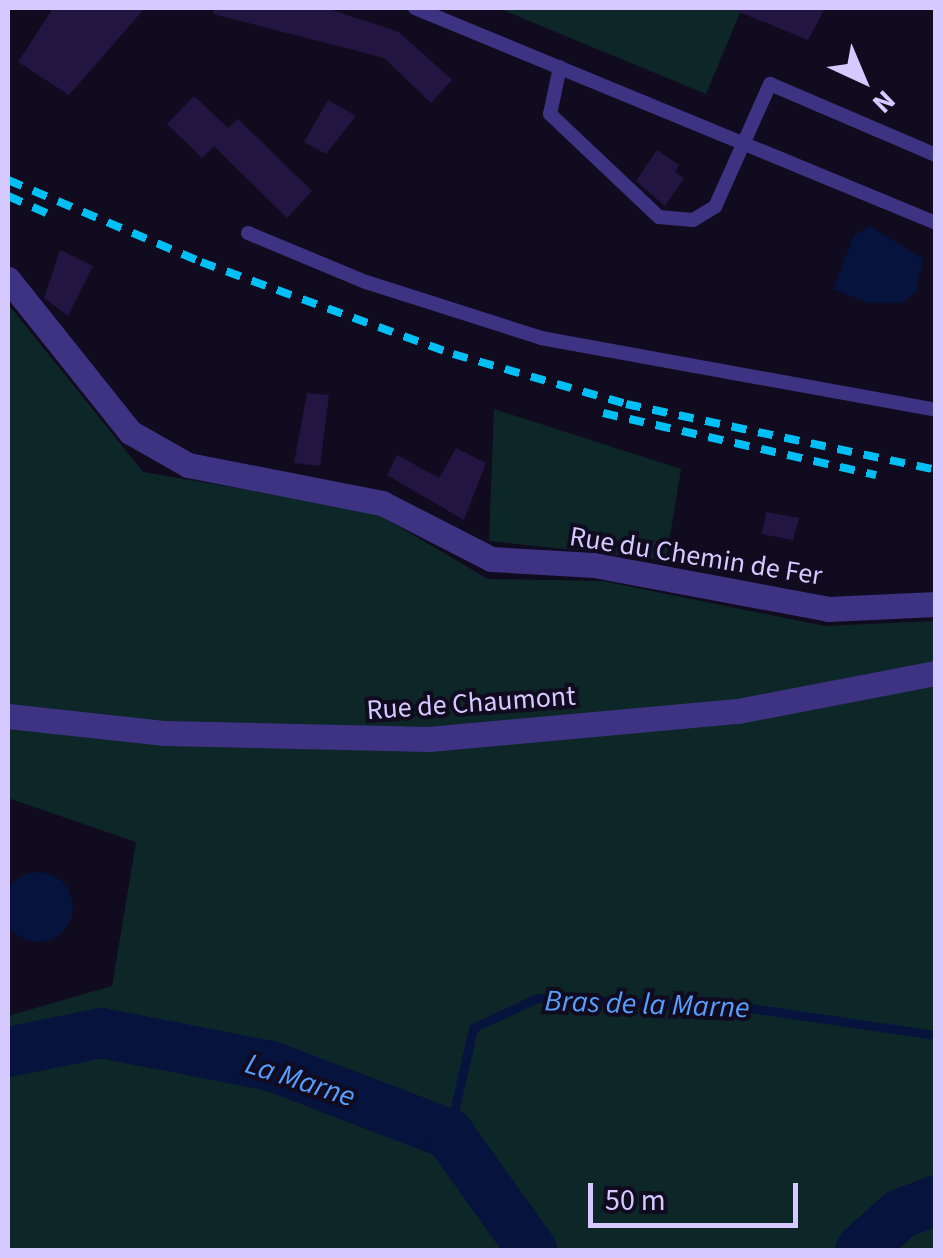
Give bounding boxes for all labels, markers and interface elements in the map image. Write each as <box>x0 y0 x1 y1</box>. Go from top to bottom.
north arrow <box>813 30 913 130</box>
text: N <box>863 81 904 122</box>
street label: Rue du Chemin de Fer <box>567 519 825 593</box>
street label: Rue de Chaumont <box>365 679 577 727</box>
water label: Bras de la Marne <box>544 983 750 1027</box>
water label: La Marne <box>241 1046 359 1116</box>
scale bar <box>593 1163 803 1225</box>
text: 50 m <box>605 1179 666 1222</box>

